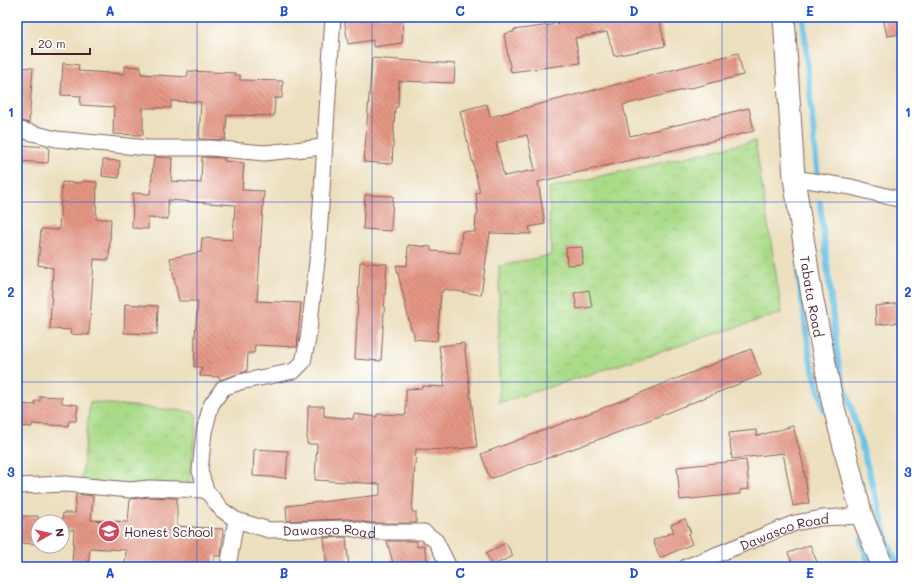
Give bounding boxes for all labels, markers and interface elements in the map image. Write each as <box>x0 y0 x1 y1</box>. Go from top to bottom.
text: A <box>105 2 115 19</box>
text: B <box>280 2 289 19</box>
text: C <box>455 2 465 19</box>
text: D <box>629 2 639 19</box>
text: E <box>806 2 814 19</box>
scale bar <box>32 30 90 56</box>
text: 20 m <box>38 35 66 51</box>
text: 1 <box>8 103 14 120</box>
text: 1 <box>905 103 911 120</box>
street label: Tabata Road <box>797 254 828 338</box>
text: 2 <box>7 283 15 300</box>
text: 2 <box>904 283 912 300</box>
text: 3 <box>7 463 15 480</box>
text: 3 <box>904 463 912 480</box>
street label: Dawasco Road <box>737 509 829 553</box>
north arrow <box>30 514 70 554</box>
school or university icon: Honest School <box>96 518 122 544</box>
street label: Dawasco Road <box>282 519 376 541</box>
place label: Honest School <box>124 523 213 540</box>
text: N <box>52 527 68 538</box>
text: A <box>105 564 115 581</box>
text: B <box>280 564 289 581</box>
text: C <box>455 564 465 581</box>
text: D <box>629 564 639 581</box>
text: E <box>806 564 814 581</box>

